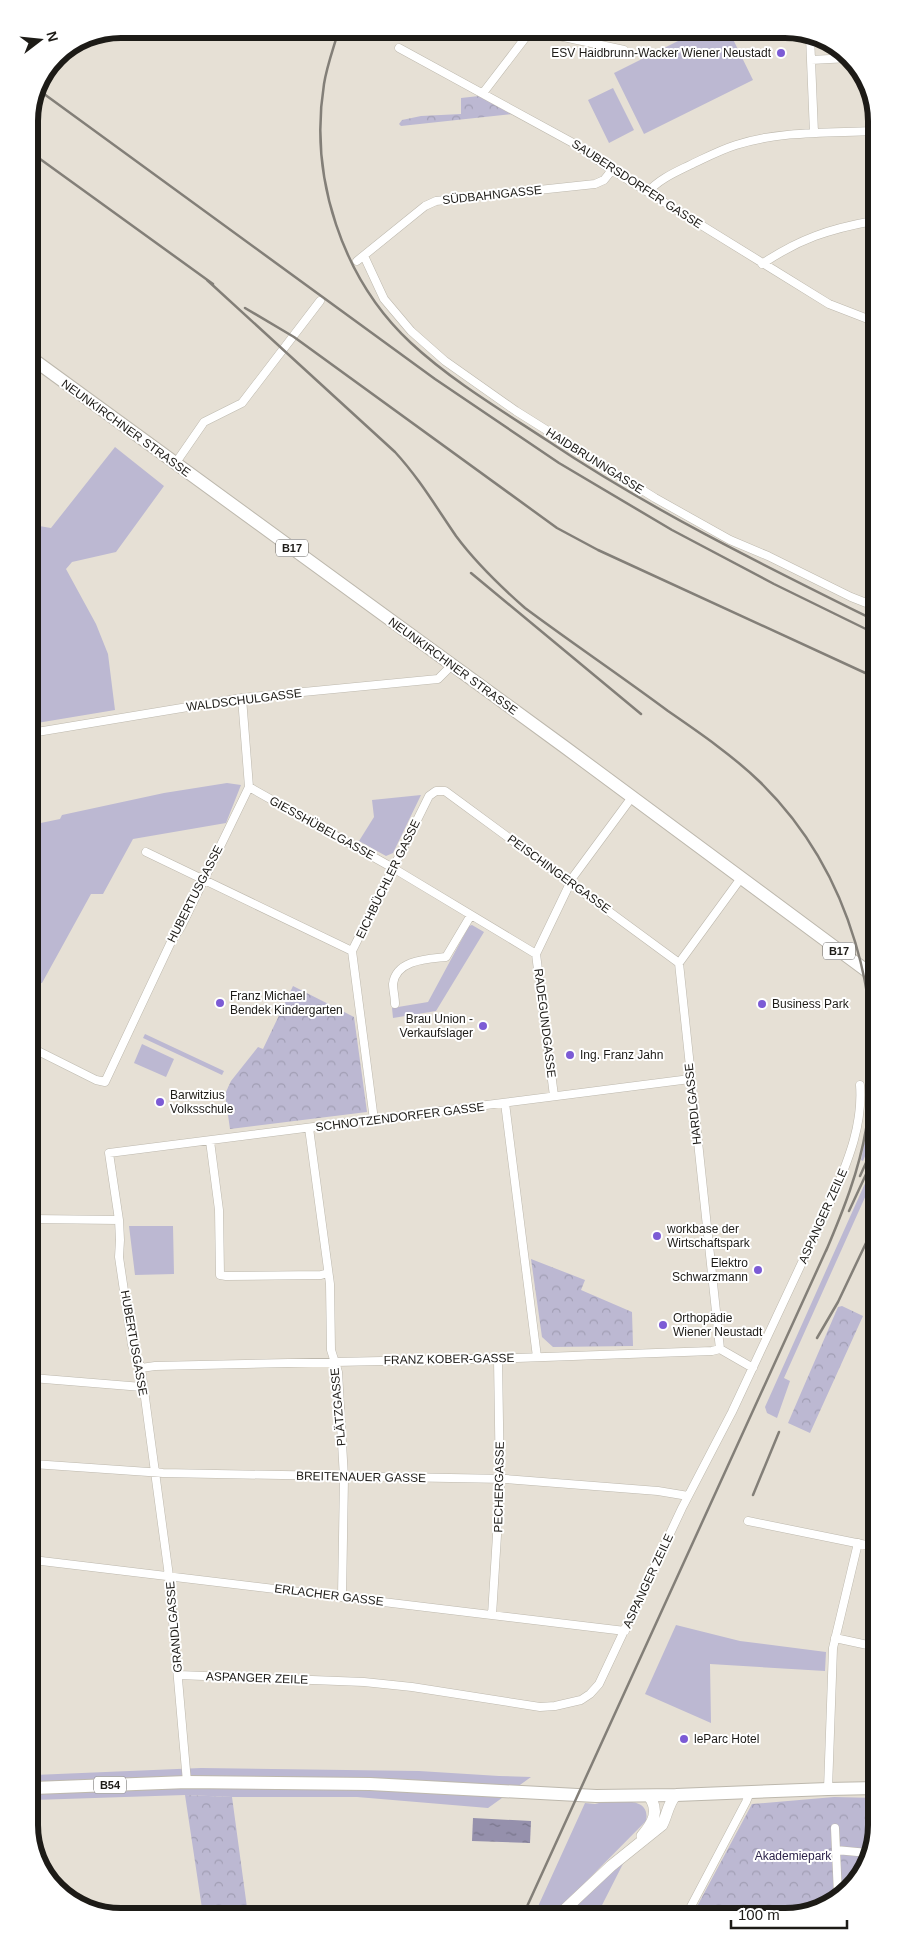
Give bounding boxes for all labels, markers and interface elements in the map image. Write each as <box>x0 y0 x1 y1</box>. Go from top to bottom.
north arrow <box>15 15 65 65</box>
text: N <box>43 29 62 43</box>
place label: ESV Haidbrunn-Wacker Wiener Neustadt <box>551 46 772 60</box>
marker: ESV Haidbrunn-Wacker Wiener Neustadt <box>775 47 787 59</box>
street label: SAUBERSDORFER GASSE <box>569 137 705 231</box>
street label: SÜDBAHNGASSE <box>442 183 542 207</box>
street label: NEUNKIRCHNER STRASSE <box>59 376 193 480</box>
street label: HAIDBRUNNGASSE <box>544 425 646 497</box>
road number: B17 <box>276 540 308 556</box>
street label: NEUNKIRCHNER STRASSE <box>386 614 520 718</box>
street label: WALDSCHULGASSE <box>185 686 303 714</box>
street label: GIESSHÜBELGASSE <box>267 793 377 863</box>
street label: EICHBÜCHLER GASSE <box>353 817 423 941</box>
street label: PEISCHINGERGASSE <box>505 832 613 916</box>
street label: HUBERTUSGASSE <box>164 843 226 945</box>
road number: B17 <box>823 942 855 959</box>
street label: RADEGUNDGASSE <box>531 968 559 1078</box>
place label: Franz Michael Bendek Kindergarten <box>230 989 343 1017</box>
marker: Franz Michael Bendek Kindergarten <box>214 997 226 1009</box>
place label: Business Park <box>772 997 850 1011</box>
marker: Business Park <box>756 998 768 1010</box>
place label: Brau Union - Verkaufslager <box>400 1012 473 1040</box>
marker: Brau Union - Verkaufslager <box>477 1020 489 1032</box>
place label: Ing. Franz Jahn <box>580 1048 663 1062</box>
marker: Ing. Franz Jahn <box>564 1049 576 1061</box>
street label: HARDLGASSE <box>682 1062 704 1146</box>
place label: Barwitzius Volksschule <box>170 1088 234 1116</box>
marker: Barwitzius Volksschule <box>154 1096 166 1108</box>
street label: SCHNOTZENDORFER GASSE <box>315 1100 485 1134</box>
street label: ASPANGER ZEILE <box>796 1166 850 1266</box>
place label: workbase der Wirtschaftspark <box>666 1222 751 1250</box>
marker: workbase der Wirtschaftspark <box>651 1230 663 1242</box>
place label: Elektro Schwarzmann <box>672 1256 748 1284</box>
marker: Elektro Schwarzmann <box>752 1264 764 1276</box>
street label: HUBERTUSGASSE <box>118 1289 150 1397</box>
place label: Orthopädie Wiener Neustadt <box>673 1311 763 1339</box>
marker: Orthopädie Wiener Neustadt <box>657 1319 669 1331</box>
street label: FRANZ KOBER-GASSE <box>384 1351 514 1367</box>
street label: PLÄTZGASSE <box>328 1367 348 1447</box>
street label: PECHERGASSE <box>491 1441 507 1533</box>
street label: BREITENAUER GASSE <box>296 1469 426 1485</box>
street label: ASPANGER ZEILE <box>620 1532 676 1630</box>
street label: GRANDLGASSE <box>163 1581 185 1673</box>
street label: ERLACHER GASSE <box>274 1581 384 1609</box>
street label: ASPANGER ZEILE <box>206 1669 308 1687</box>
place label: leParc Hotel <box>694 1732 759 1746</box>
marker: leParc Hotel <box>678 1733 690 1745</box>
road number: B54 <box>94 1776 126 1794</box>
park label: Akademiepark <box>755 1849 832 1863</box>
scale bar <box>731 1898 847 1930</box>
text: 100 m <box>738 1906 780 1923</box>

